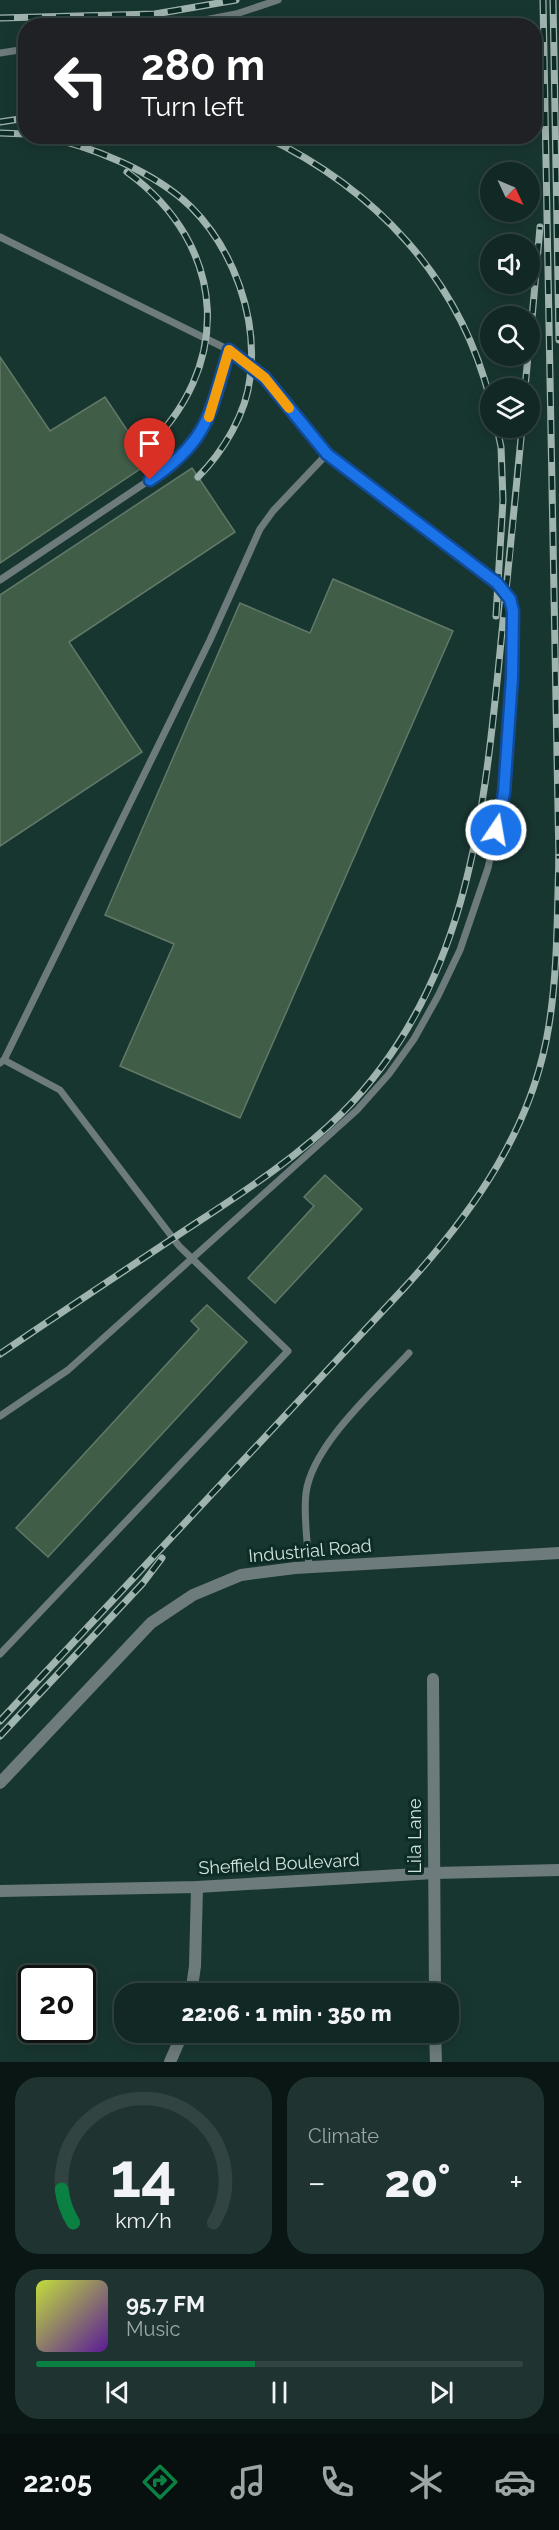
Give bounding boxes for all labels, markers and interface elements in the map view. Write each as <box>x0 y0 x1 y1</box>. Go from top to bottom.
text: 280 m <box>141 41 265 90</box>
icon: left <box>42 42 120 120</box>
text: Turn left <box>141 91 244 122</box>
north arrow <box>480 162 540 222</box>
map controls <box>480 162 540 438</box>
button: sound <box>480 234 540 294</box>
button: search <box>480 306 540 366</box>
button: layers <box>480 378 540 438</box>
pin <box>124 418 175 480</box>
icon: arrive <box>133 427 166 460</box>
position arrow <box>464 798 528 862</box>
street label: Industrial Road <box>247 1535 373 1566</box>
street label: Lila Lane <box>404 1798 425 1874</box>
street label: Sheffield Boulevard <box>198 1849 360 1878</box>
speed limit sign: 20 <box>18 1965 96 2043</box>
text: 22:06 · 1 min · 350 m <box>182 2000 391 2026</box>
text: Climate <box>308 2124 379 2148</box>
text: 14 <box>110 2138 177 2212</box>
text: 20° <box>384 2155 451 2208</box>
text: − <box>308 2163 326 2202</box>
text: + <box>509 2163 523 2202</box>
text: km/h <box>115 2208 172 2233</box>
text: 95.7 FM <box>126 2291 205 2317</box>
text: Music <box>126 2317 180 2341</box>
icon: previous <box>101 2376 134 2409</box>
icon: pause <box>263 2376 296 2409</box>
icon: next <box>425 2376 458 2409</box>
icon: directions <box>139 2461 181 2503</box>
icon: music <box>227 2461 269 2503</box>
icon: phone <box>316 2461 358 2503</box>
icon: climate <box>405 2461 447 2503</box>
icon: car <box>494 2461 536 2503</box>
text: 22:05 <box>23 2467 92 2498</box>

